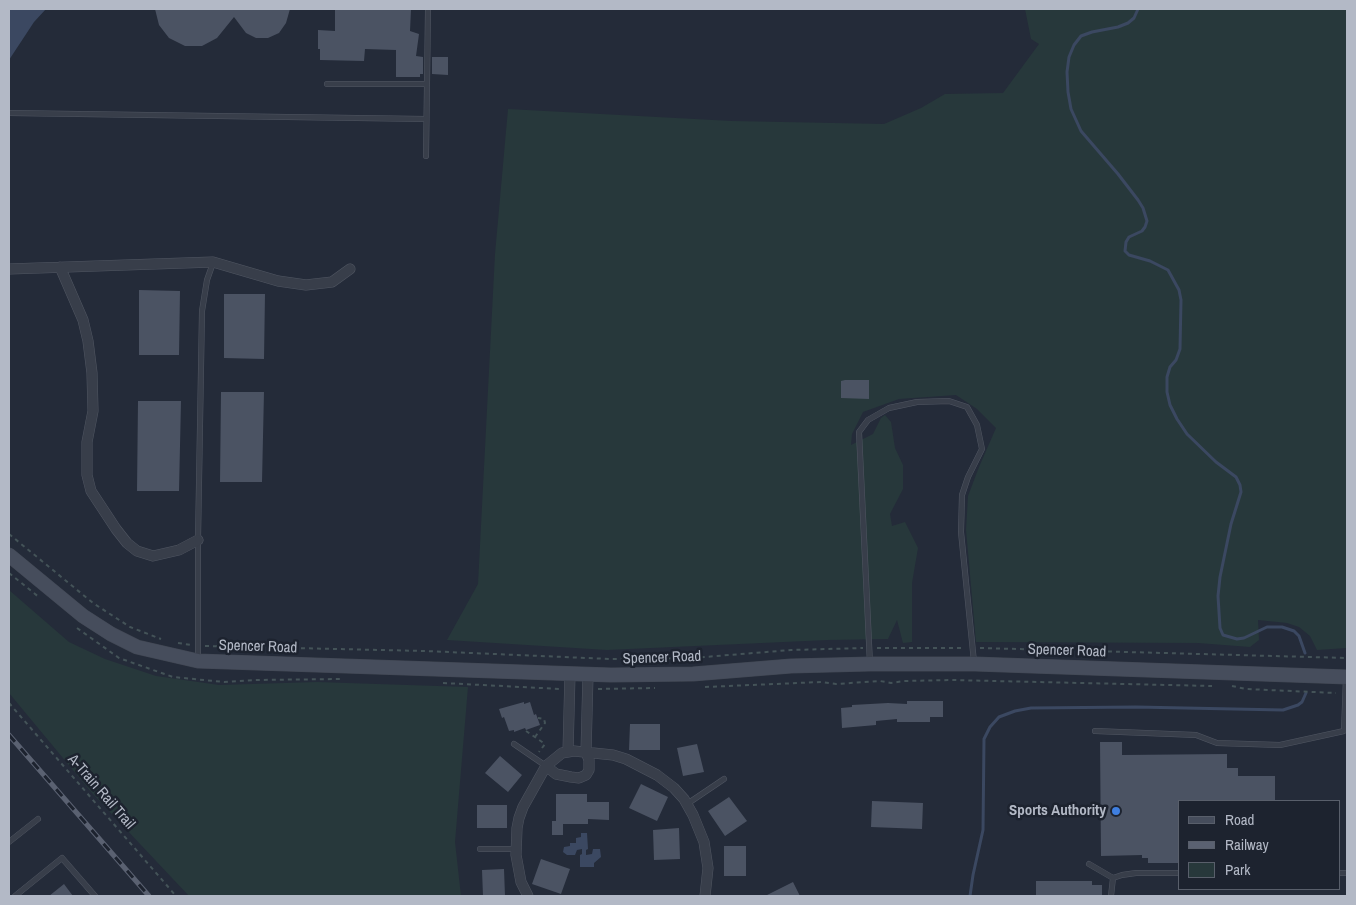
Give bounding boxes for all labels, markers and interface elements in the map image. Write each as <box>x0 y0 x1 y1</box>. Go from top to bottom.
street label: Spencer Road <box>218 637 298 657</box>
street label: Spencer Road <box>1027 641 1107 661</box>
street label: Spencer Road <box>622 648 702 668</box>
street label: A-Train Rail Trail <box>64 751 138 833</box>
legend <box>1178 800 1341 890</box>
place label: Sports Authority <box>1009 802 1106 820</box>
marker: Sports Authority <box>1110 805 1122 817</box>
text: Road <box>1225 809 1254 830</box>
text: Railway <box>1225 834 1269 855</box>
text: Park <box>1225 859 1250 880</box>

